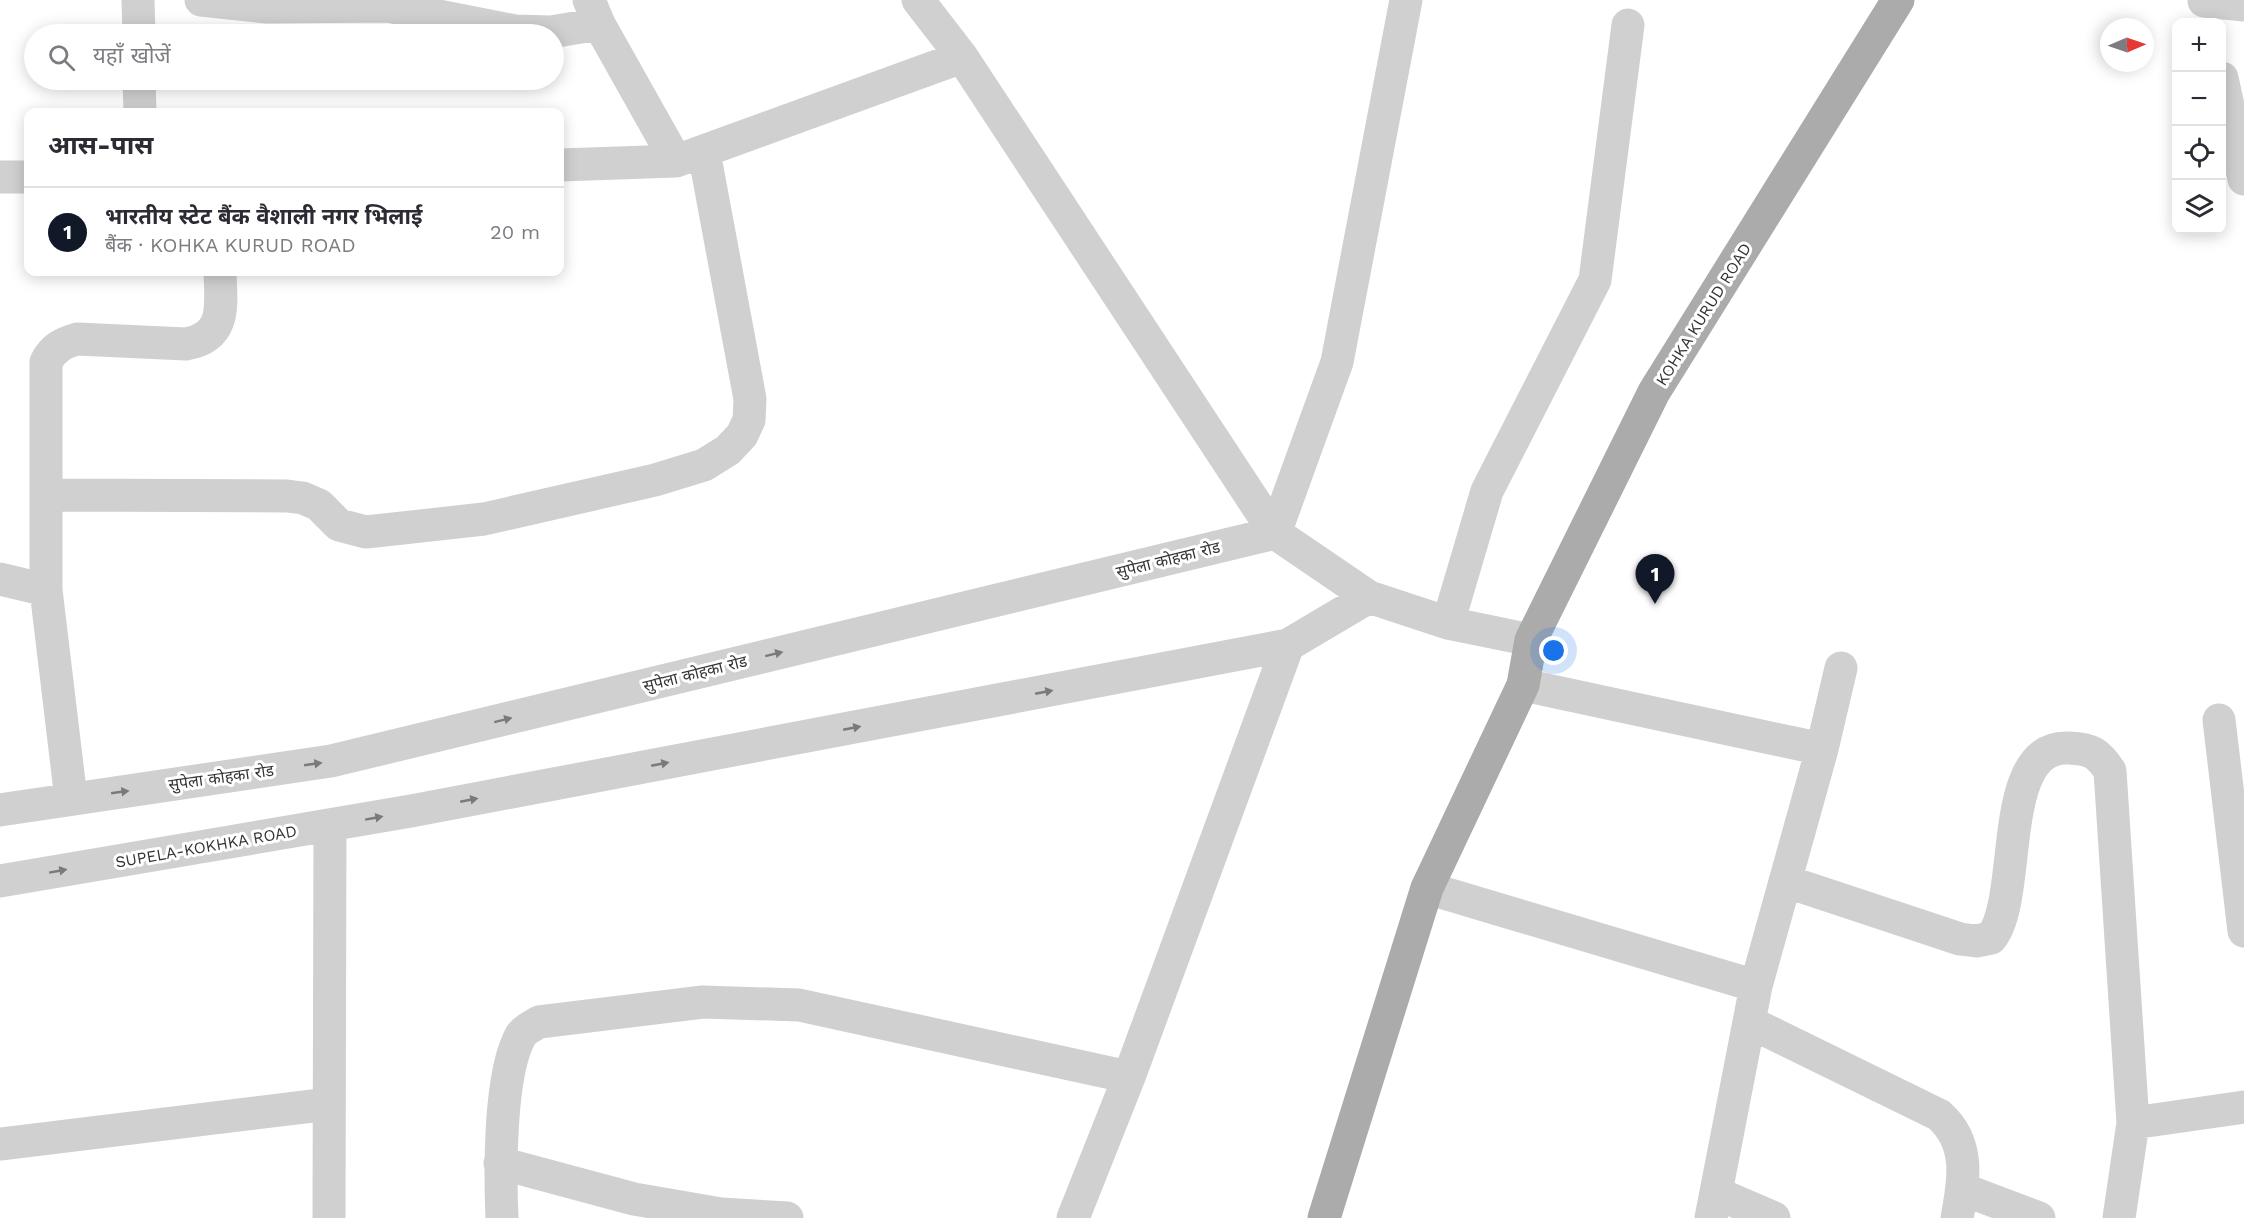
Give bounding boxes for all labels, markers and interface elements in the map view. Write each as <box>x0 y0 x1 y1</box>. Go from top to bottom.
north arrow <box>2100 18 2154 72</box>
map controls <box>2172 18 2226 234</box>
button: + <box>2172 18 2226 72</box>
search box <box>24 24 564 90</box>
icon: search <box>45 41 78 74</box>
text: यहाँ खोजें <box>93 43 171 68</box>
button: − <box>2172 72 2226 126</box>
button: locate <box>2172 126 2226 180</box>
text: आस-पास <box>48 130 154 160</box>
button: layers <box>2172 180 2226 234</box>
text: भारतीय स्टेट बैंक वैशाली नगर भिलाई <box>105 204 423 229</box>
text: 1 <box>63 220 72 244</box>
text: 20 m <box>490 220 540 244</box>
text: बैंक · KOHKA KURUD ROAD <box>105 233 356 257</box>
street label: KOHKA KURUD ROAD <box>1652 239 1755 389</box>
street label: सुपेला कोहका रोड <box>1114 537 1223 583</box>
pin: 1 <box>1636 554 1674 604</box>
your location <box>1539 636 1568 665</box>
one-way arrow <box>765 649 783 659</box>
street label: सुपेला कोहका रोड <box>641 651 750 697</box>
one-way arrow <box>1034 687 1053 696</box>
one-way arrow <box>494 714 512 724</box>
one-way arrow <box>843 723 862 732</box>
one-way arrow <box>304 759 323 768</box>
one-way arrow <box>651 759 670 768</box>
street label: सुपेला कोहका रोड <box>167 761 276 795</box>
one-way arrow <box>111 787 130 796</box>
one-way arrow <box>460 795 479 804</box>
one-way arrow <box>365 813 384 822</box>
street label: SUPELA-KOKHKA ROAD <box>114 821 298 872</box>
one-way arrow <box>48 866 67 875</box>

